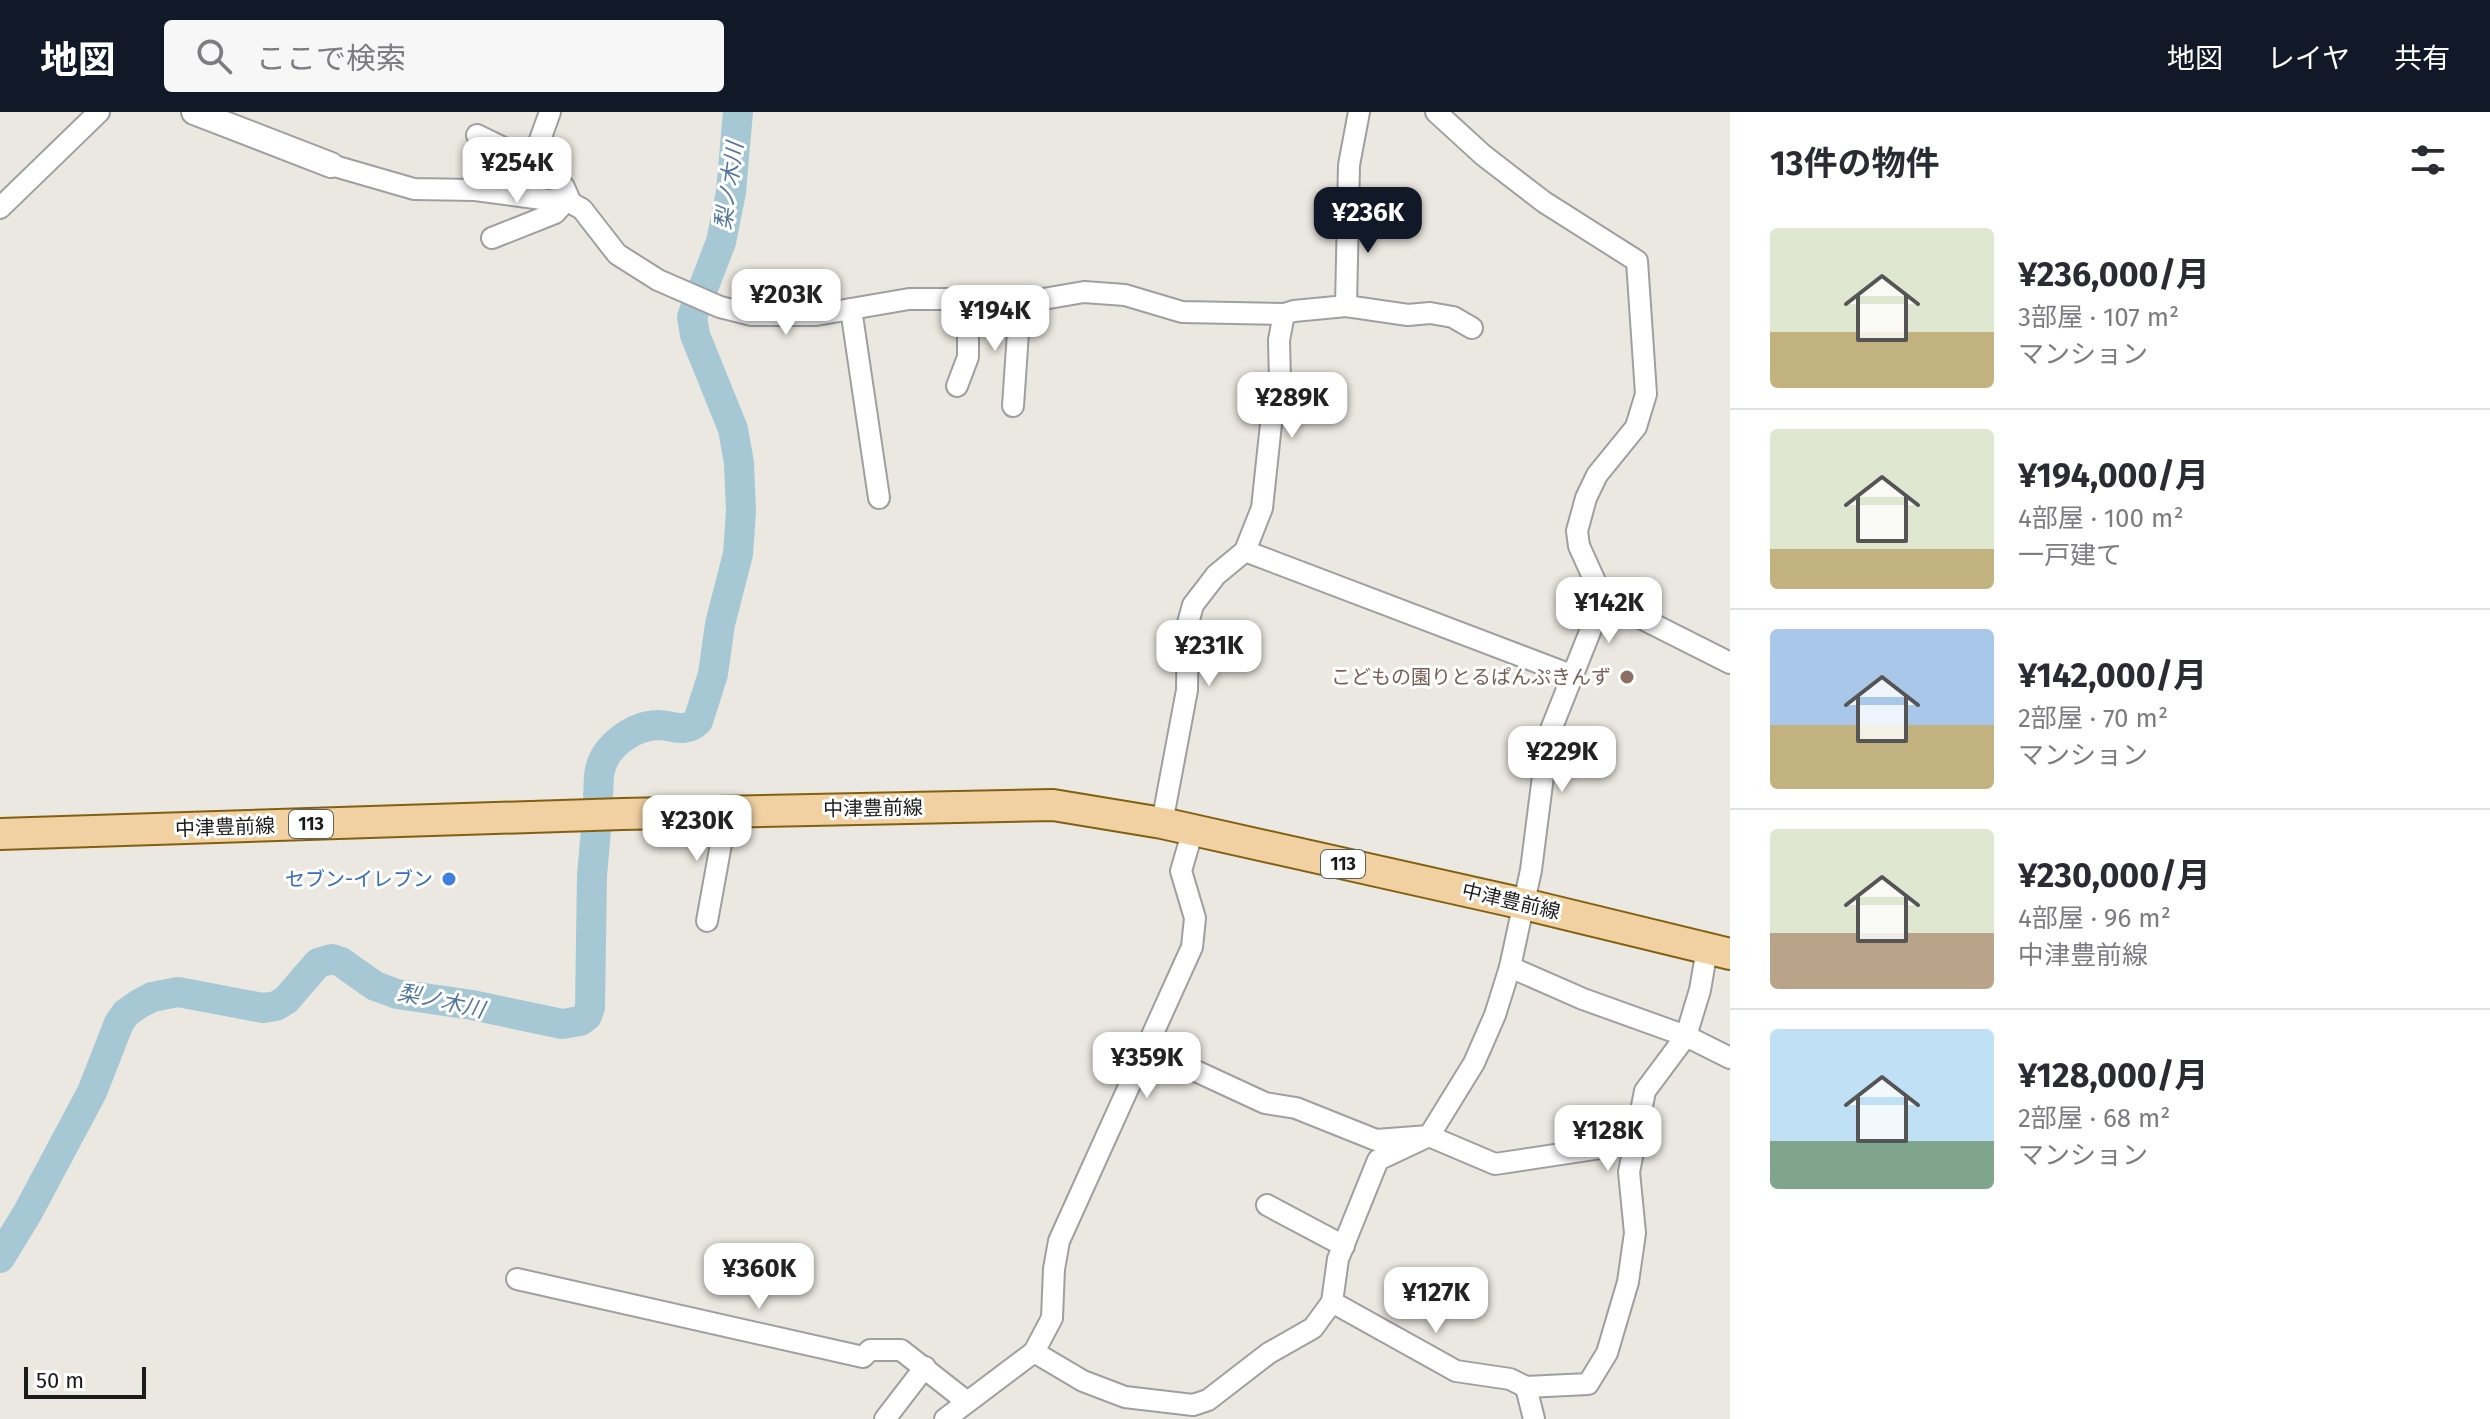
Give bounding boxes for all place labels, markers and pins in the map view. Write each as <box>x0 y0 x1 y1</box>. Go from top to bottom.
pin: ¥254K <box>461 137 573 205</box>
pin: ¥236K <box>1312 187 1424 255</box>
pin: ¥203K <box>730 269 842 337</box>
pin: ¥194K <box>939 285 1051 353</box>
pin: ¥289K <box>1236 372 1348 440</box>
pin: ¥142K <box>1553 577 1665 645</box>
pin: ¥231K <box>1153 620 1265 688</box>
place label: こどもの園りとるぱんぷきんず <box>1331 665 1611 689</box>
marker: こどもの園りとるぱんぷきんず <box>1618 668 1636 686</box>
pin: ¥229K <box>1506 726 1618 794</box>
pin: ¥230K <box>641 795 753 863</box>
place label: セブン-イレブン <box>285 867 433 891</box>
marker: セブン-イレブン <box>440 870 458 888</box>
pin: ¥359K <box>1091 1032 1203 1100</box>
pin: ¥128K <box>1552 1105 1664 1173</box>
pin: ¥360K <box>703 1243 815 1311</box>
pin: ¥127K <box>1380 1267 1492 1335</box>

